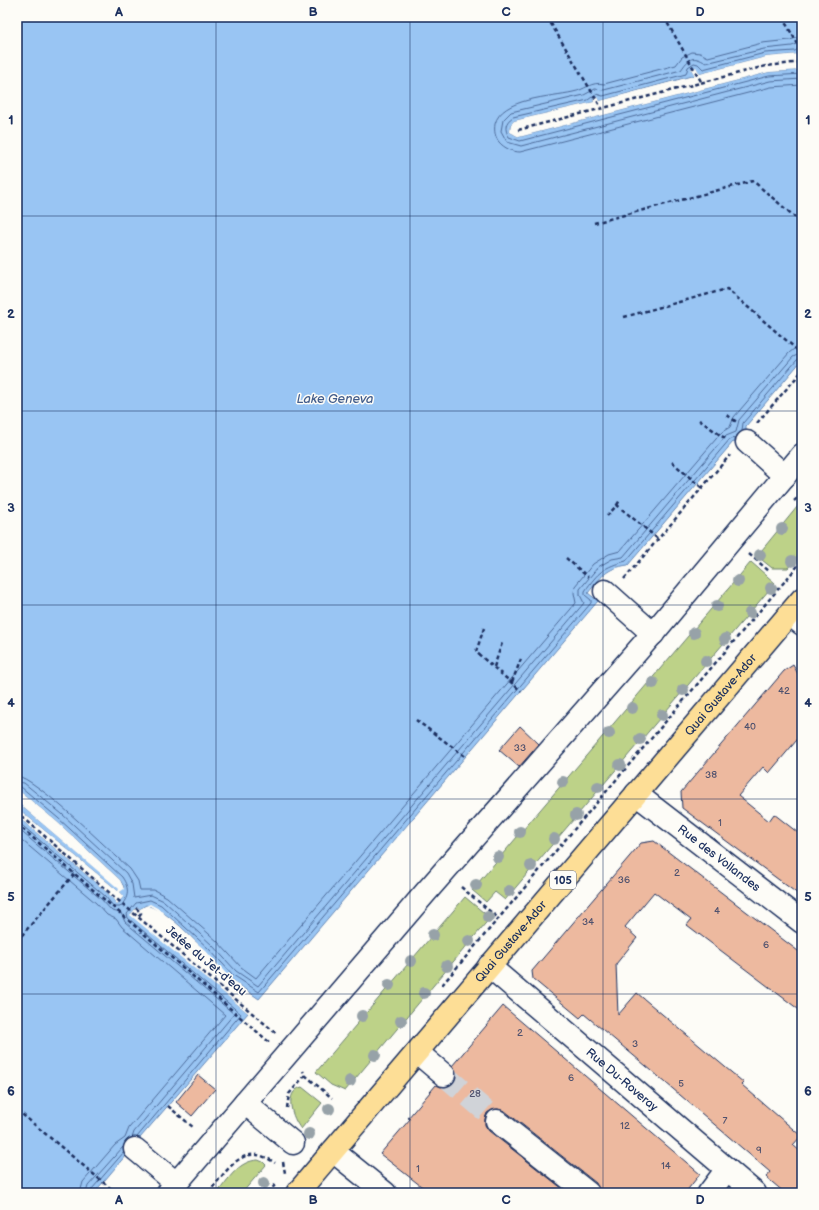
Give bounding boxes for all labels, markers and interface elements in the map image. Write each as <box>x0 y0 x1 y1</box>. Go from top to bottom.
text: A <box>114 4 123 20</box>
text: B <box>308 4 318 20</box>
text: C <box>501 4 511 20</box>
text: D <box>695 4 705 20</box>
text: 1 <box>8 112 14 128</box>
text: 1 <box>805 112 811 128</box>
text: 2 <box>7 306 15 322</box>
text: 2 <box>804 306 812 322</box>
water label: Lake Geneva <box>297 391 373 407</box>
text: 3 <box>7 500 15 516</box>
text: 3 <box>804 500 812 516</box>
street label: Quai Gustave-Ador <box>682 650 760 739</box>
house number: 42 <box>778 685 790 697</box>
text: 4 <box>7 695 15 711</box>
text: 4 <box>804 695 812 711</box>
house number: 40 <box>744 721 756 733</box>
house number: 33 <box>514 742 526 754</box>
house number: 38 <box>705 769 717 781</box>
house number: 1 <box>718 817 722 829</box>
street label: Rue des Vollandes <box>675 821 764 895</box>
house number: 2 <box>674 867 680 879</box>
road number: 105 <box>550 871 576 889</box>
house number: 36 <box>618 874 630 886</box>
text: 5 <box>7 889 15 905</box>
text: 5 <box>804 889 812 905</box>
street label: Quai Gustave-Ador <box>472 897 550 986</box>
house number: 4 <box>714 905 720 917</box>
house number: 34 <box>582 916 594 928</box>
street label: Jetée du Jet-d'eau <box>162 923 250 999</box>
house number: 6 <box>763 939 769 951</box>
house number: 2 <box>517 1027 523 1039</box>
house number: 3 <box>632 1038 638 1050</box>
street label: Rue Du-Roveray <box>583 1045 662 1115</box>
house number: 6 <box>568 1072 574 1084</box>
house number: 5 <box>678 1078 684 1090</box>
text: 6 <box>7 1083 15 1099</box>
text: 6 <box>804 1083 812 1099</box>
house number: 28 <box>469 1088 481 1100</box>
house number: 7 <box>723 1115 728 1127</box>
house number: 12 <box>620 1120 630 1132</box>
house number: 9 <box>756 1144 762 1156</box>
house number: 14 <box>661 1160 671 1172</box>
house number: 1 <box>416 1163 420 1175</box>
text: A <box>114 1192 123 1208</box>
text: B <box>308 1192 318 1208</box>
text: C <box>501 1192 511 1208</box>
text: D <box>695 1192 705 1208</box>

